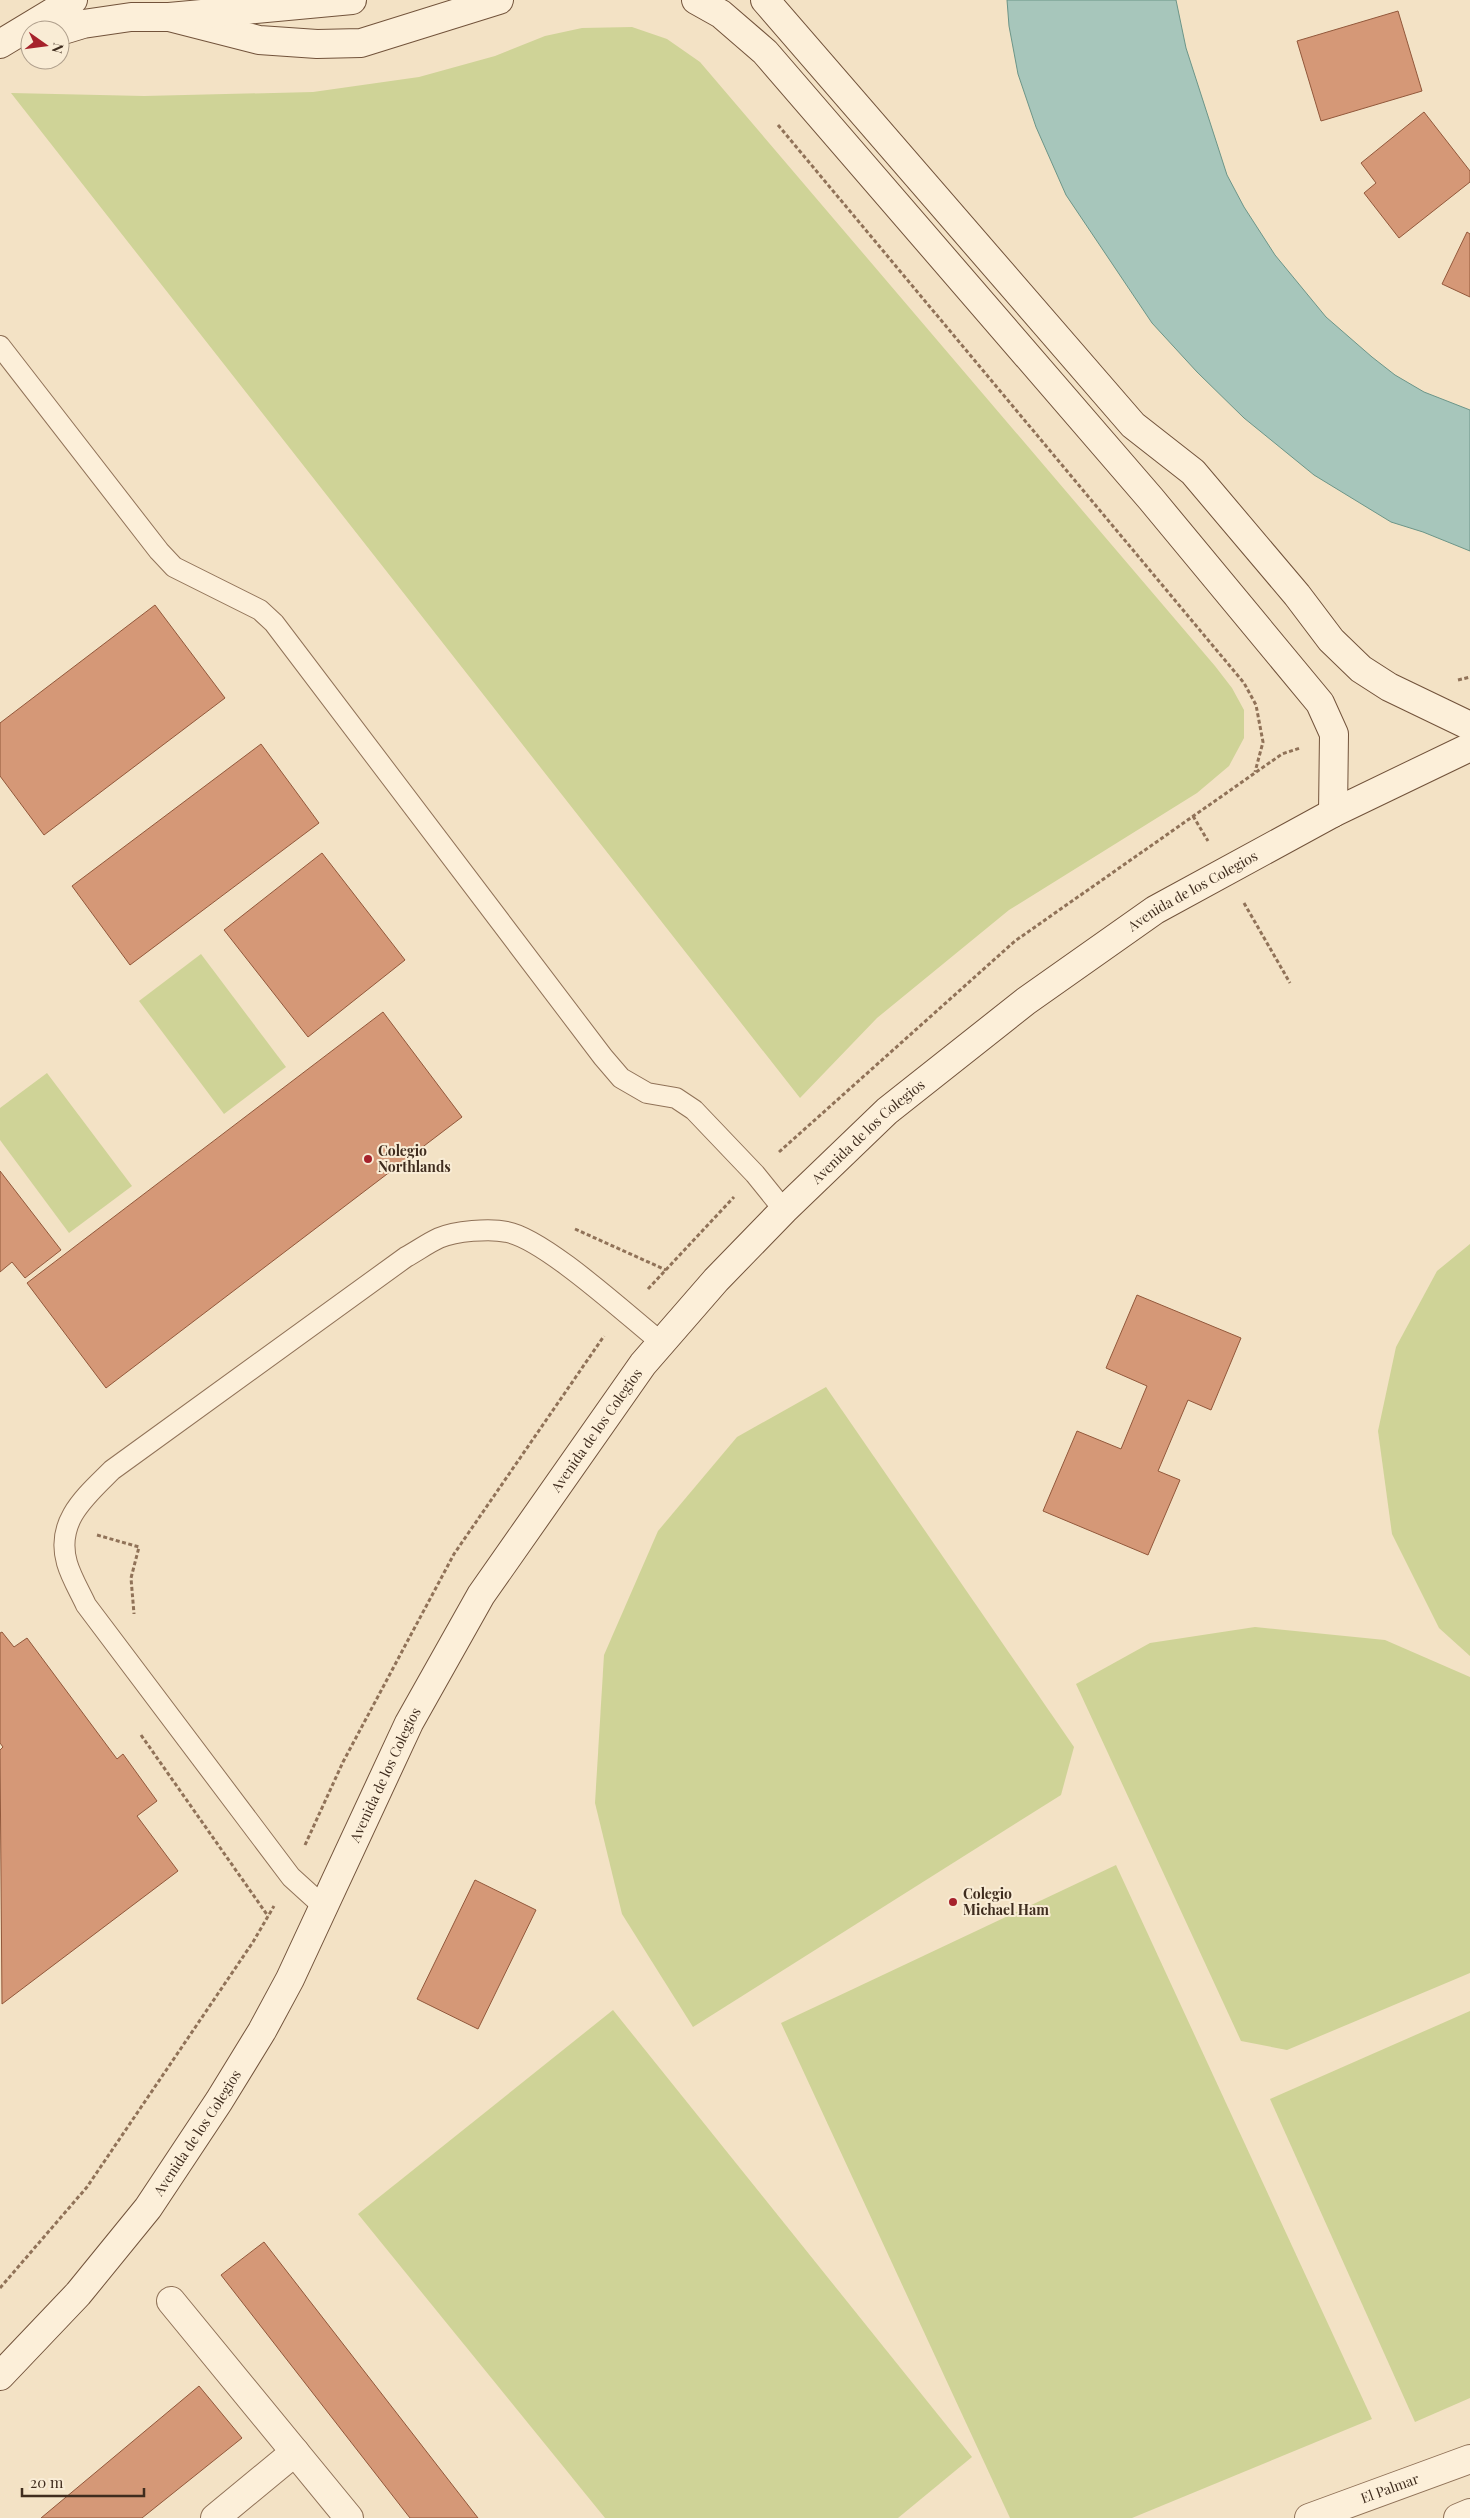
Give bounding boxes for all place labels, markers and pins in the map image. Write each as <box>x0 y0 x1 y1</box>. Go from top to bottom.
place label: Colegio Northlands <box>378 1141 451 1176</box>
marker: Colegio Northlands <box>362 1153 374 1165</box>
place label: Colegio Michael Ham <box>963 1884 1049 1919</box>
marker: Colegio Michael Ham <box>947 1896 959 1908</box>

